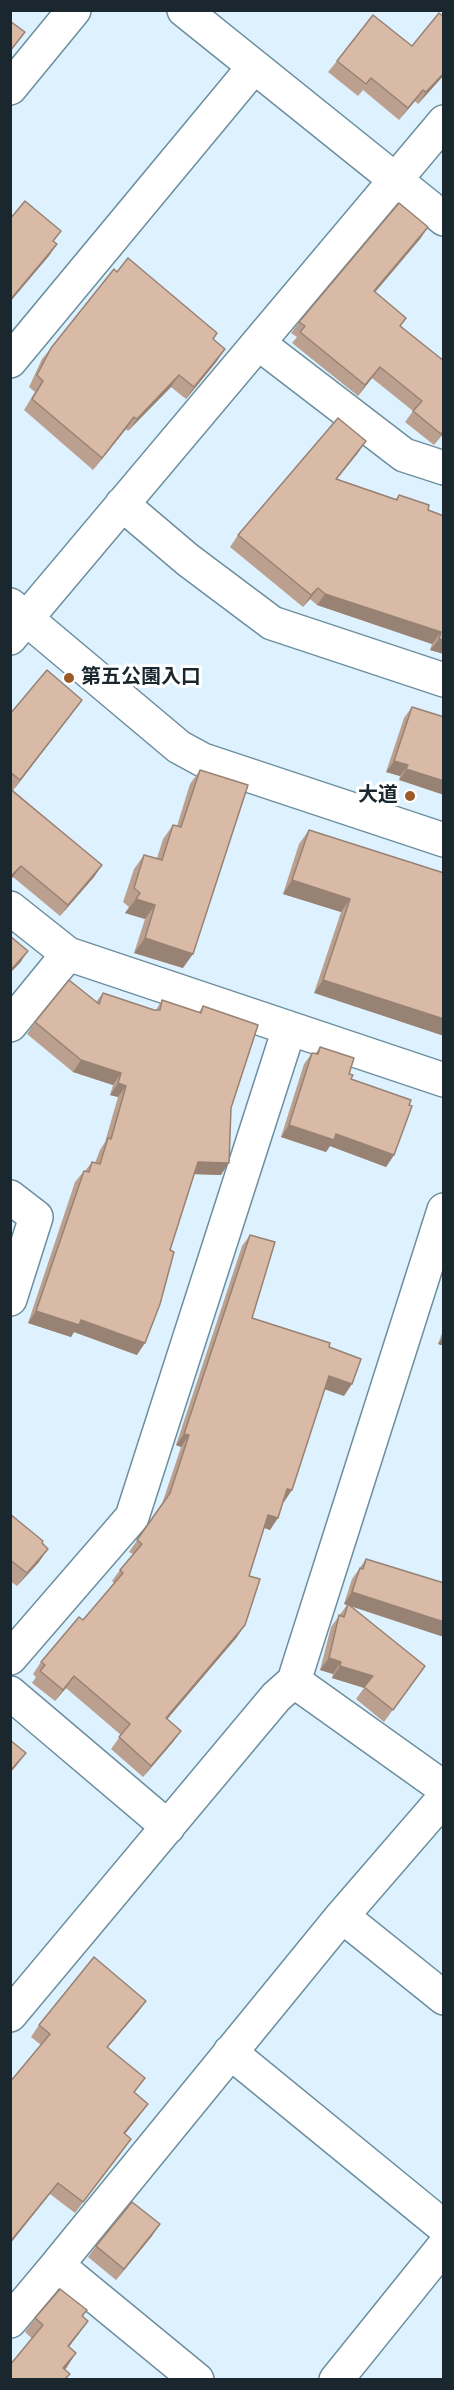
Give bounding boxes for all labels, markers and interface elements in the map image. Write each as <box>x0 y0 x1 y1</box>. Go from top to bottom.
place label: 第五公園入口 <box>81 666 201 690</box>
marker: 第五公園入口 <box>62 671 76 685</box>
place label: 大道 <box>358 784 398 808</box>
marker: 大道 <box>403 789 417 803</box>

